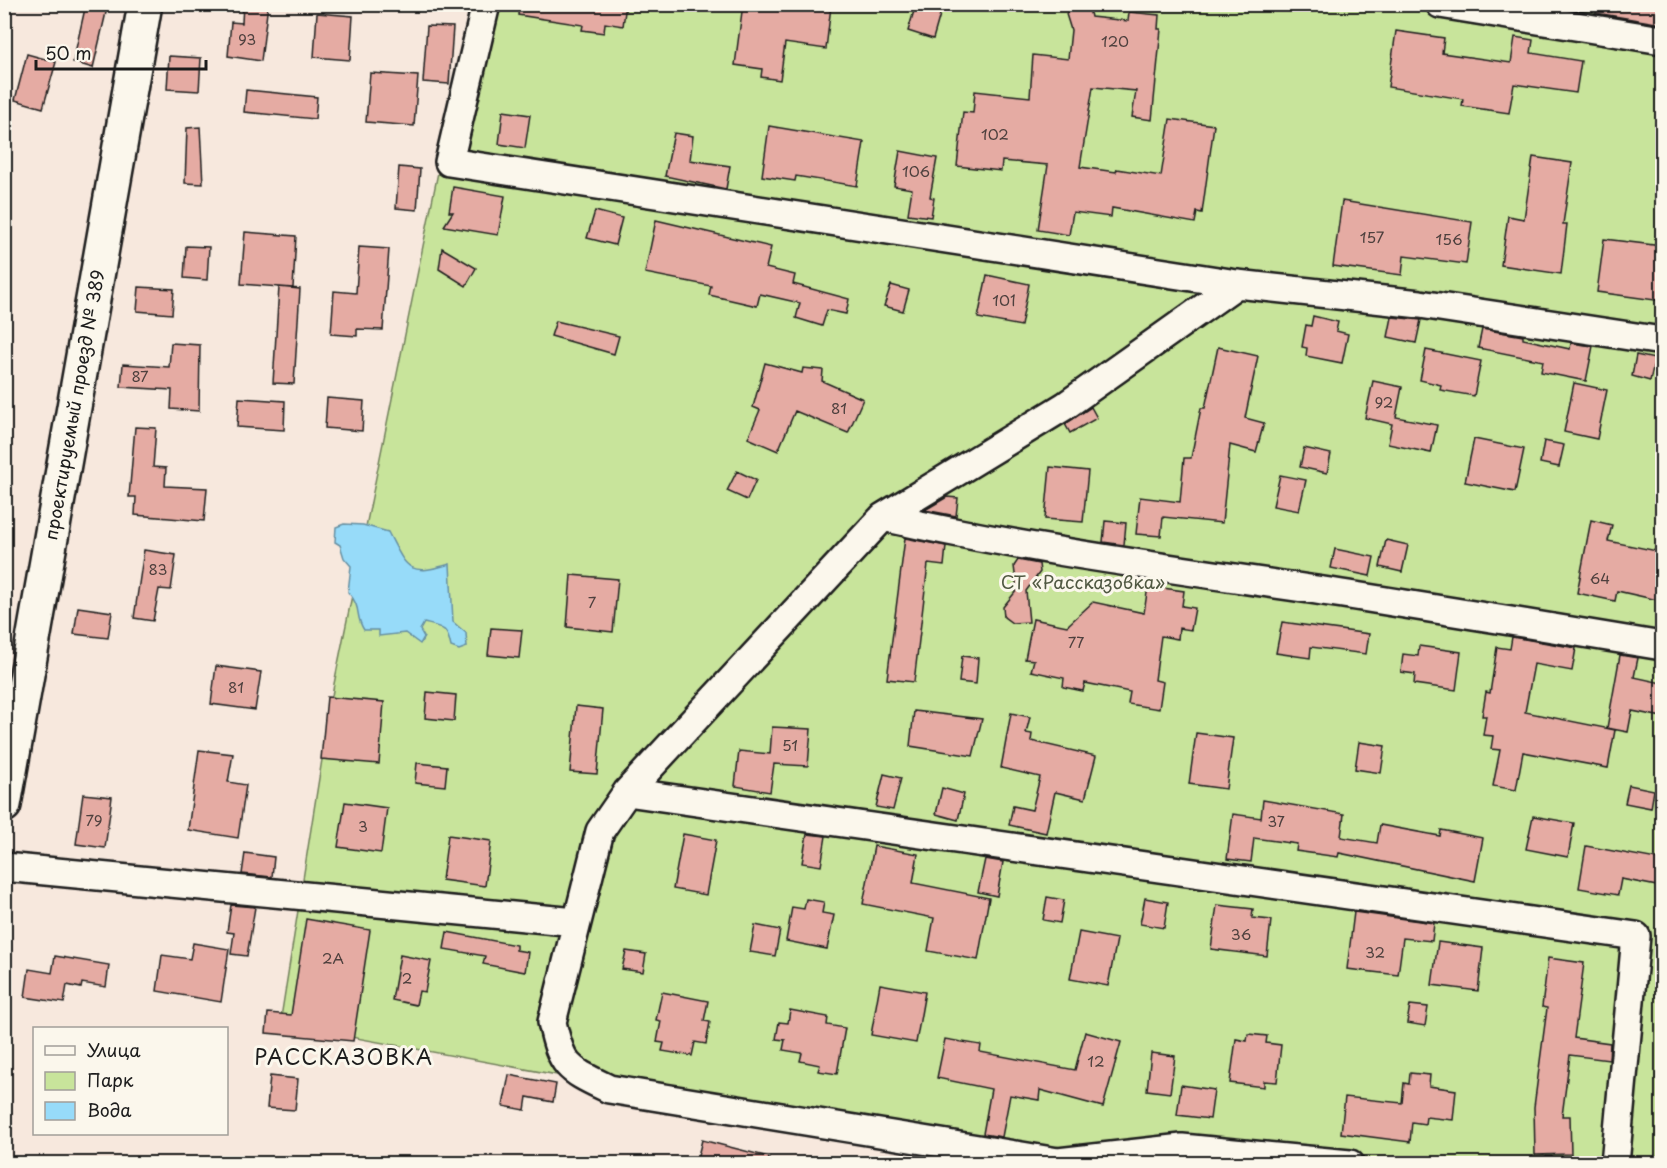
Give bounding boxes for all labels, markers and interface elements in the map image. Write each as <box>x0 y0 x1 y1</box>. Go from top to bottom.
house number: 93 <box>238 27 256 50</box>
house number: 120 <box>1101 29 1129 52</box>
scale bar <box>36 33 206 71</box>
text: 50 m <box>45 39 92 66</box>
house number: 102 <box>981 122 1009 145</box>
house number: 106 <box>902 159 930 182</box>
house number: 157 <box>1360 225 1385 248</box>
house number: 156 <box>1436 227 1462 250</box>
street label: проектируемый проезд № 389 <box>36 267 111 542</box>
house number: 101 <box>992 288 1016 311</box>
house number: 87 <box>131 364 149 387</box>
house number: 92 <box>1375 390 1393 413</box>
house number: 81 <box>831 396 847 419</box>
house number: 83 <box>148 557 168 580</box>
house number: 64 <box>1590 566 1610 589</box>
park label: СТ «Рассказовка» <box>1001 568 1165 595</box>
house number: 7 <box>588 590 597 613</box>
house number: 77 <box>1068 630 1084 653</box>
house number: 81 <box>228 675 244 698</box>
house number: 51 <box>782 733 798 756</box>
house number: 79 <box>85 808 103 831</box>
house number: 37 <box>1267 809 1285 832</box>
house number: 3 <box>358 814 368 837</box>
house number: 36 <box>1231 922 1251 945</box>
house number: 32 <box>1365 940 1385 963</box>
house number: 2А <box>322 946 344 969</box>
house number: 2 <box>402 966 412 989</box>
legend <box>33 1027 228 1135</box>
text: Улица <box>87 1036 141 1063</box>
district label: РАССКАЗОВКА <box>254 1040 434 1072</box>
house number: 12 <box>1087 1049 1105 1072</box>
text: Парк <box>87 1066 134 1093</box>
text: Вода <box>87 1096 132 1123</box>

